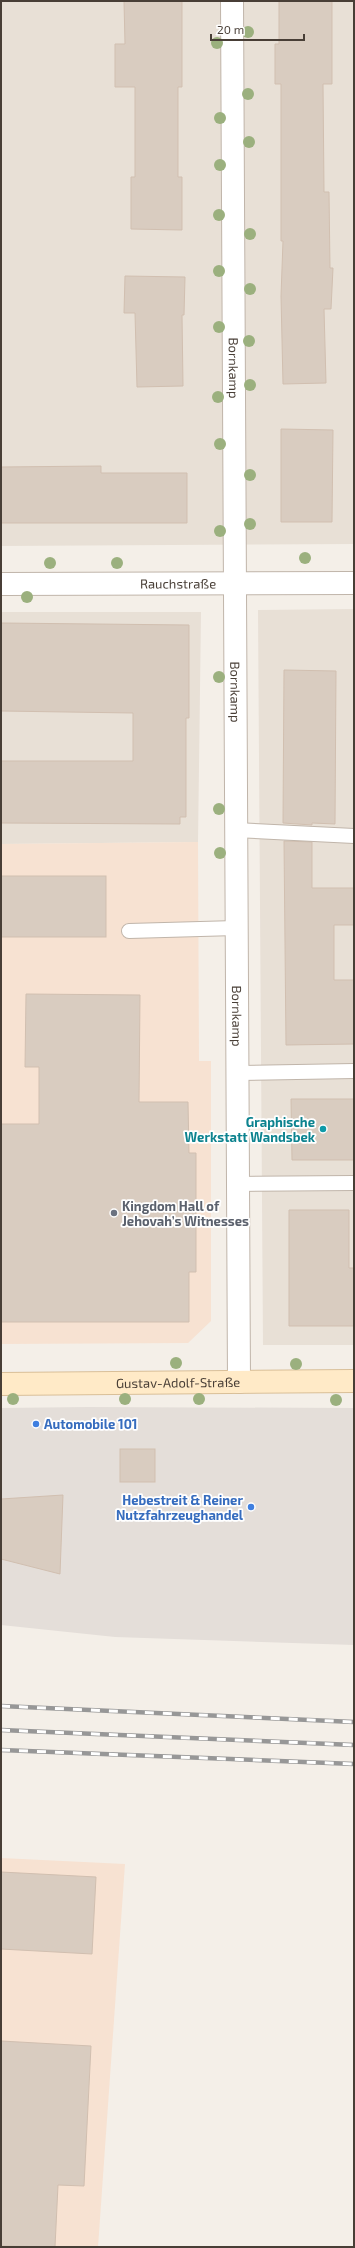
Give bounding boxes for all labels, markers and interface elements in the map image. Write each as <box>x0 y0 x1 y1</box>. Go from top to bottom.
scale bar <box>211 16 304 42</box>
text: 20 m <box>217 22 244 36</box>
street label: Bornkamp <box>226 337 242 399</box>
street label: Rauchstraße <box>140 575 216 592</box>
street label: Bornkamp <box>227 661 244 723</box>
street label: Bornkamp <box>229 985 245 1046</box>
place label: Graphische Werkstatt Wandsbek <box>185 1114 316 1145</box>
marker: Graphische Werkstatt Wandsbek <box>318 1124 328 1134</box>
place label: Kingdom Hall of Jehovah’s Witnesses <box>122 1198 249 1229</box>
marker: Kingdom Hall of Jehovah’s Witnesses <box>109 1208 119 1218</box>
street label: Gustav-Adolf-Straße <box>116 1374 240 1391</box>
place label: Automobile 101 <box>44 1416 137 1432</box>
marker: Automobile 101 <box>31 1419 41 1429</box>
place label: Hebestreit & Reiner Nutzfahrzeughandel <box>116 1492 244 1523</box>
marker: Hebestreit & Reiner Nutzfahrzeughandel <box>246 1502 256 1512</box>

